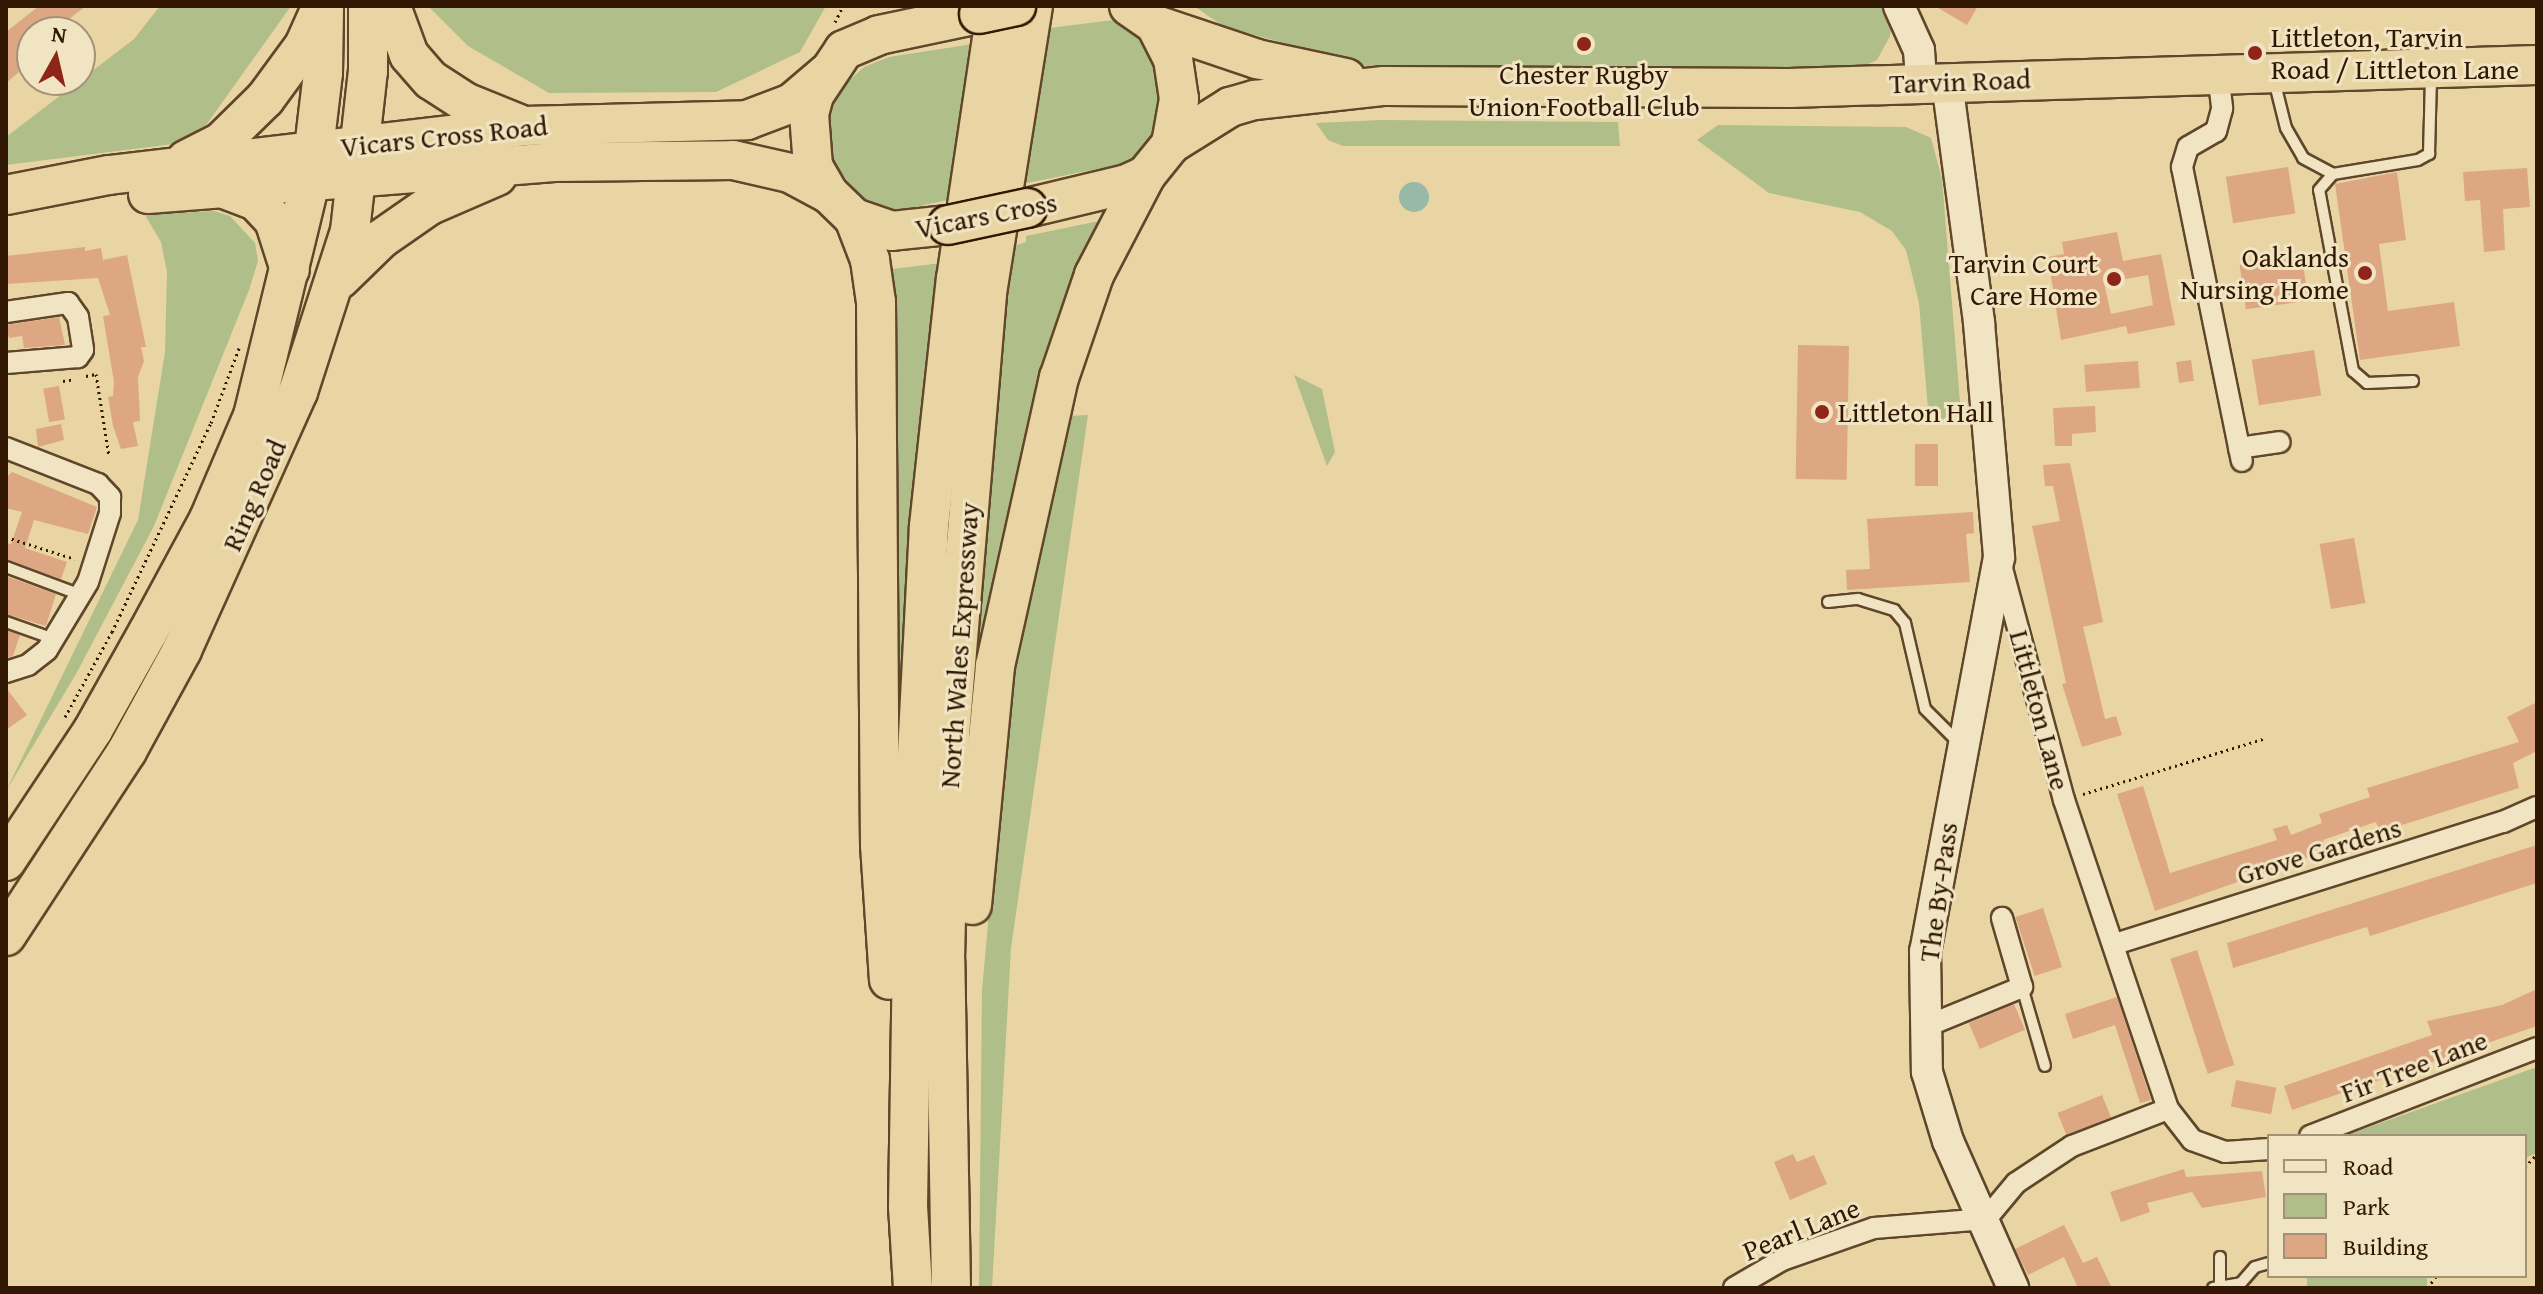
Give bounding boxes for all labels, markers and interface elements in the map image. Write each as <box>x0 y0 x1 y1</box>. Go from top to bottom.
north arrow <box>16 16 96 96</box>
text: N <box>50 17 69 51</box>
place label: Littleton, Tarvin Road / Littleton Lane <box>2271 20 2519 86</box>
marker: Chester Rugby Union Football Club <box>1575 35 1593 53</box>
marker: Littleton, Tarvin Road / Littleton Lane <box>2246 44 2264 62</box>
place label: Chester Rugby Union Football Club <box>1468 57 1700 123</box>
street label: Tarvin Road <box>1889 62 2031 100</box>
street label: Vicars Cross Road <box>339 108 549 164</box>
street label: Vicars Cross <box>912 185 1060 245</box>
place label: Oaklands Nursing Home <box>2180 240 2349 306</box>
place label: Tarvin Court Care Home <box>1949 246 2098 312</box>
marker: Oaklands Nursing Home <box>2356 264 2374 282</box>
marker: Tarvin Court Care Home <box>2105 270 2123 288</box>
place label: Littleton Hall <box>1838 395 1994 429</box>
marker: Littleton Hall <box>1813 403 1831 421</box>
street label: Ring Road <box>215 434 293 556</box>
street label: North Wales Expressway <box>932 501 986 789</box>
street label: Littleton Lane <box>2003 626 2077 794</box>
street label: Grove Gardens <box>2233 810 2405 892</box>
street label: The By-Pass <box>1912 820 1964 964</box>
street label: Fir Tree Lane <box>2336 1023 2492 1109</box>
legend <box>2267 1134 2527 1278</box>
text: Road <box>2343 1149 2393 1184</box>
text: Park <box>2343 1189 2389 1224</box>
street label: Pearl Lane <box>1738 1190 1864 1268</box>
text: Building <box>2343 1229 2428 1264</box>

